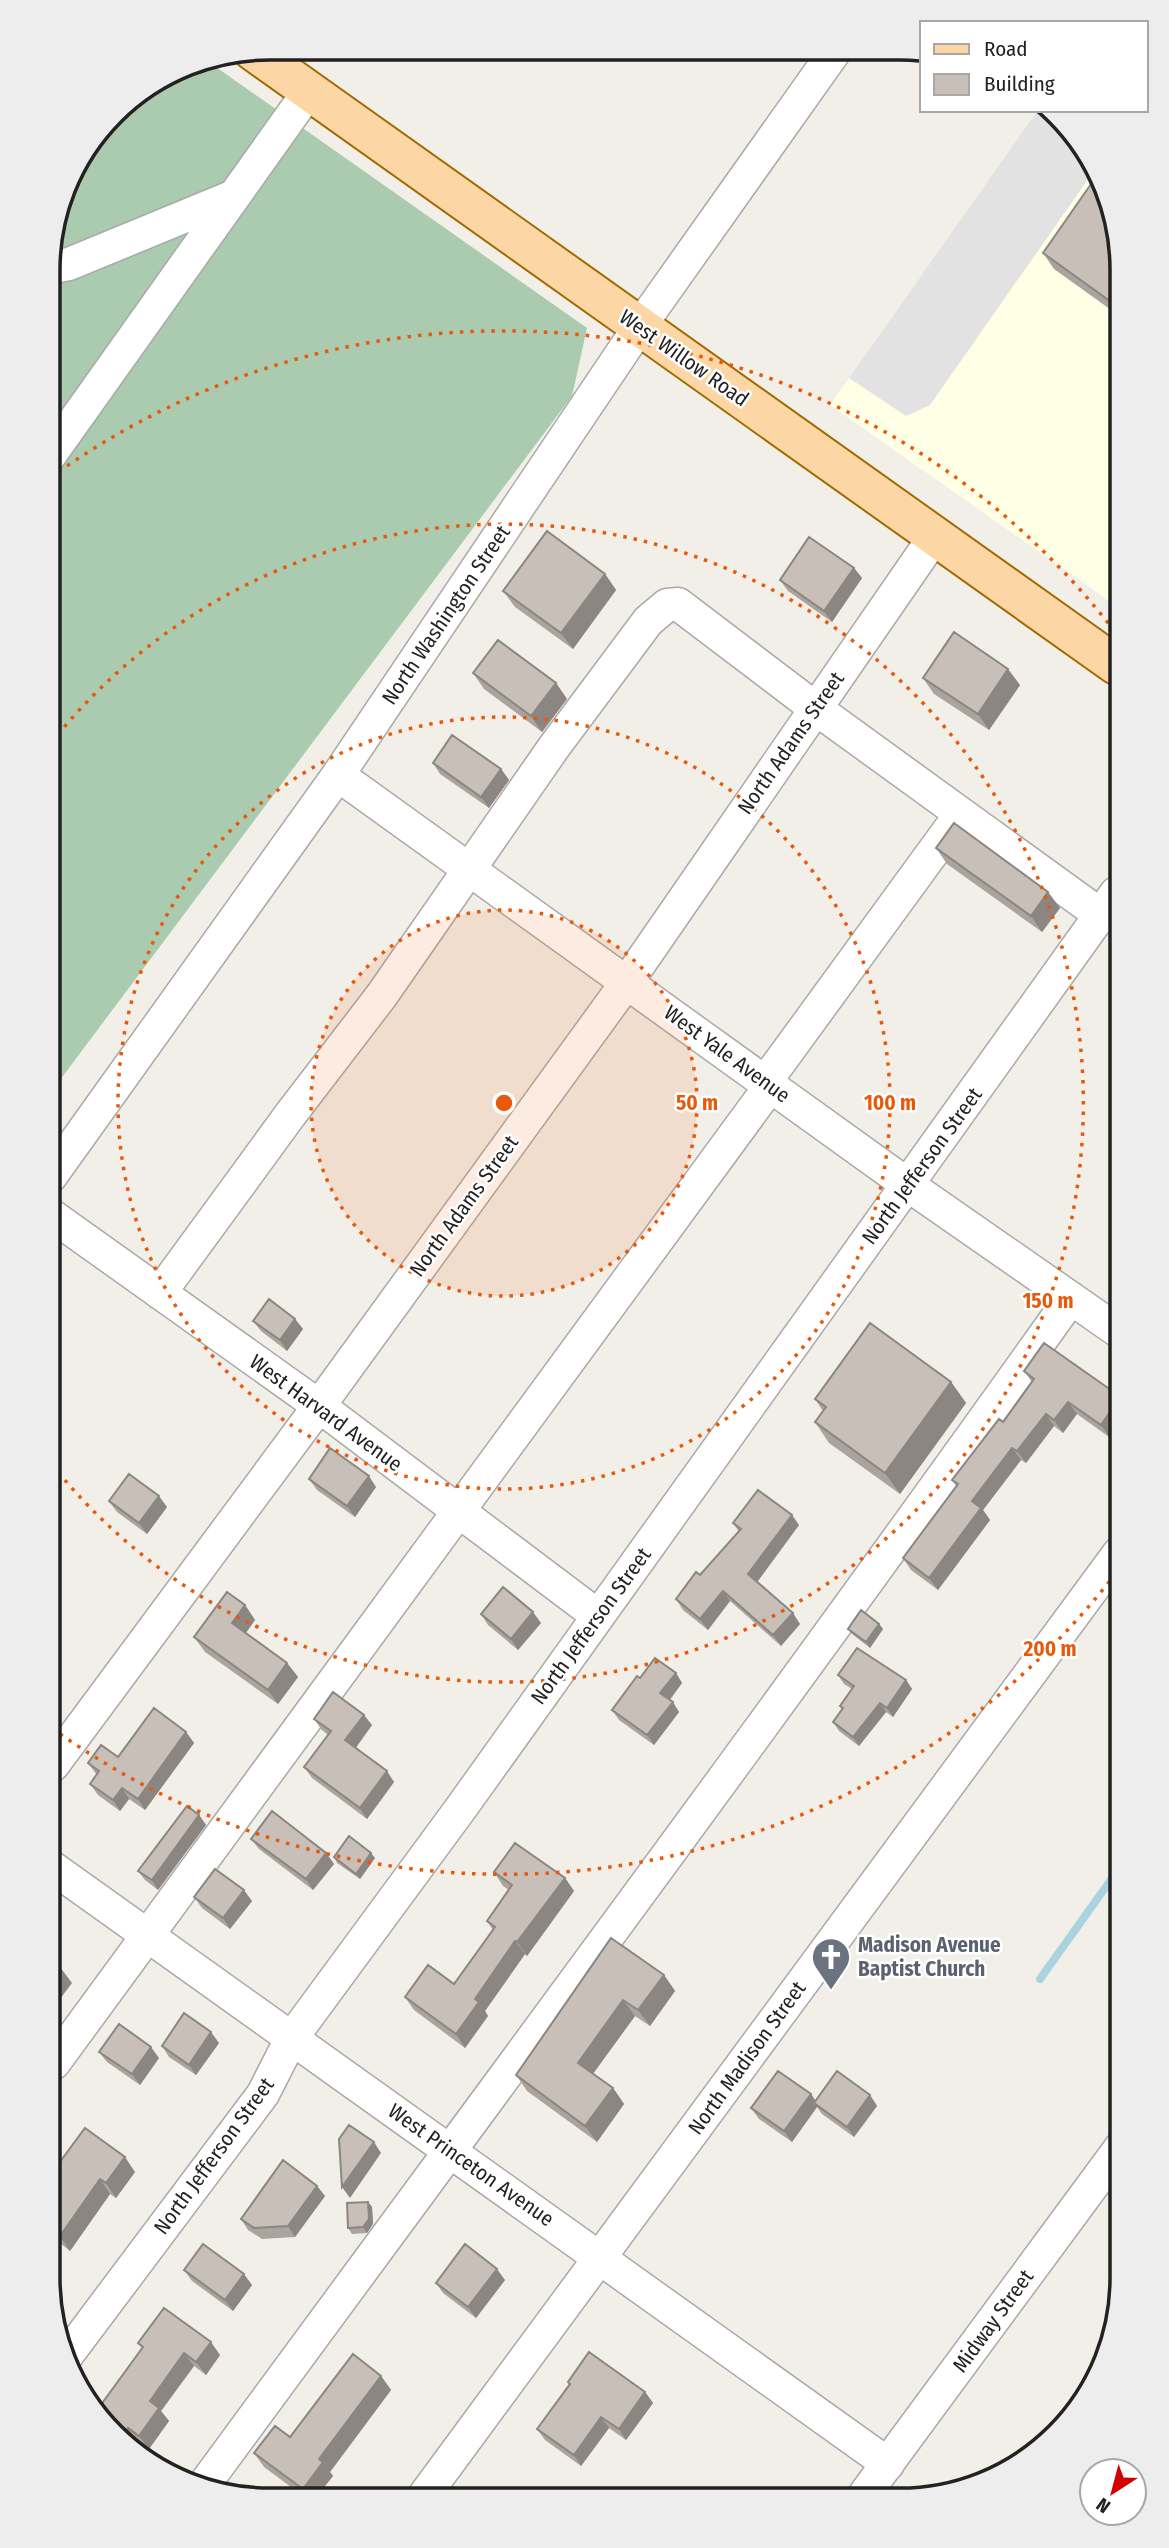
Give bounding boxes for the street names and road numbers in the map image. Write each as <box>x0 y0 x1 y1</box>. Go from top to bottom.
street label: West Willow Road <box>614 304 754 412</box>
street label: North Washington Street <box>376 520 516 710</box>
street label: North Adams Street <box>732 667 850 819</box>
street label: West Yale Avenue <box>659 1000 795 1108</box>
street label: North Jefferson Street <box>856 1082 988 1250</box>
street label: North Adams Street <box>404 1130 524 1282</box>
street label: West Harvard Avenue <box>245 1349 407 1477</box>
street label: North Jefferson Street <box>525 1542 657 1710</box>
street label: North Madison Street <box>683 1976 811 2140</box>
street label: North Jefferson Street <box>148 2072 280 2240</box>
street label: West Princeton Avenue <box>383 2098 559 2232</box>
street label: Midway Street <box>947 2264 1039 2378</box>

